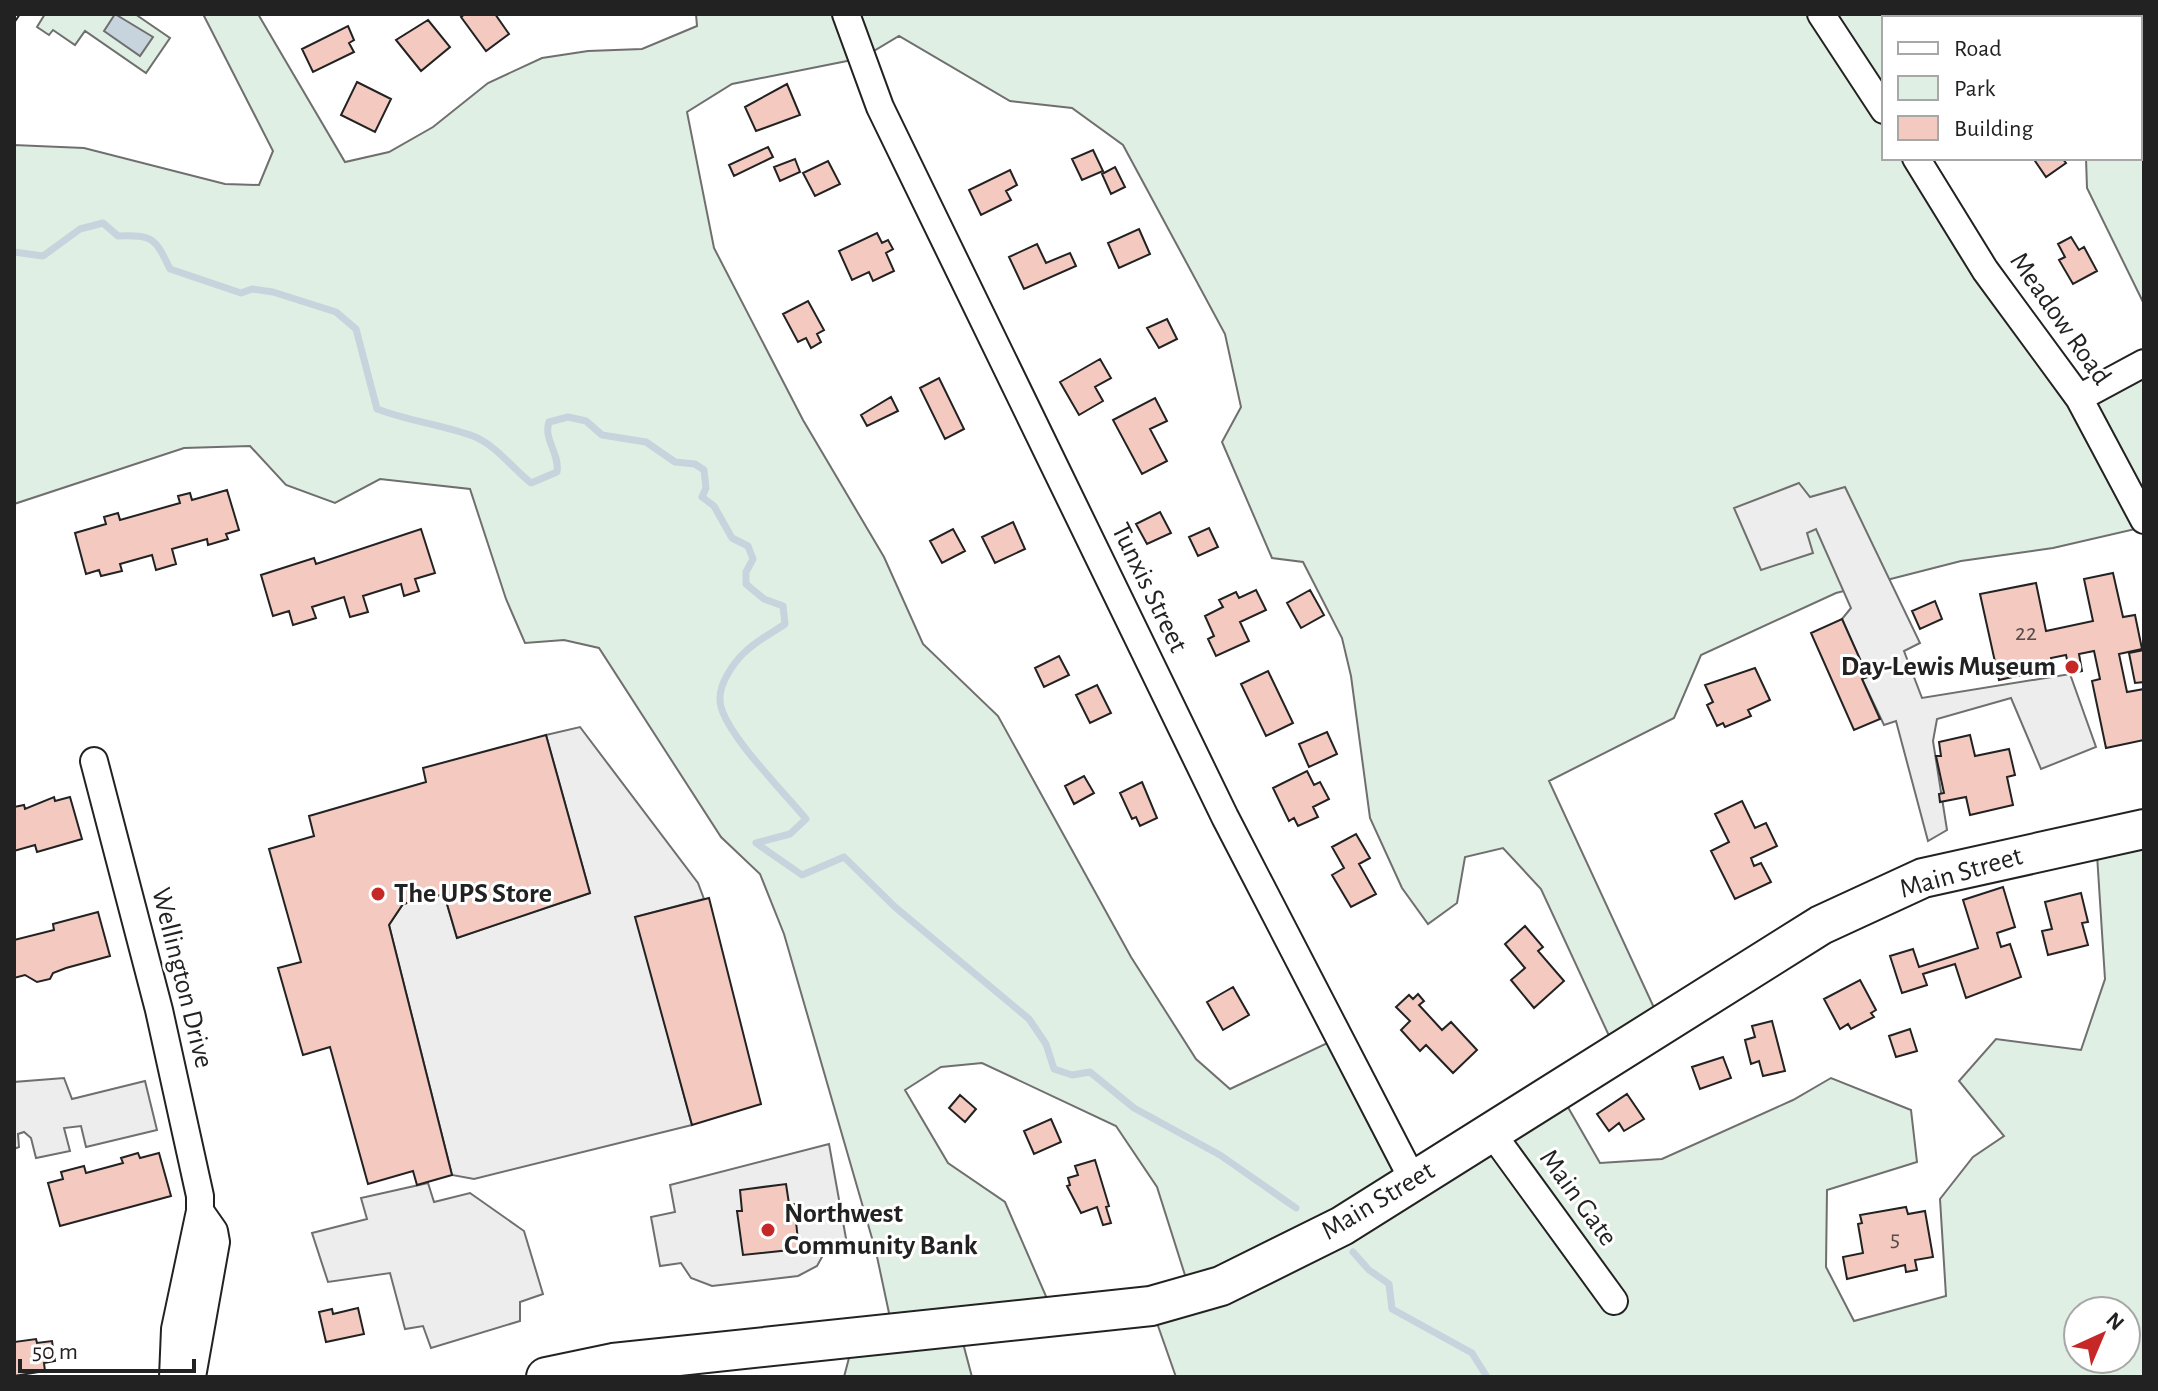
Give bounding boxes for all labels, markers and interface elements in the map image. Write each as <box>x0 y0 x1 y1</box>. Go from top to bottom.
legend <box>1882 16 2142 160</box>
text: Road <box>1954 37 2002 61</box>
text: Park <box>1954 77 1995 101</box>
text: Building <box>1954 117 2033 141</box>
street label: Meadow Road <box>2004 248 2116 390</box>
street label: Tunxis Street <box>1106 519 1192 657</box>
house number: 22 <box>2015 621 2037 645</box>
place label: Day-Lewis Museum <box>1841 653 2056 681</box>
marker: Day-Lewis Museum <box>2063 658 2081 676</box>
street label: Main Street <box>1896 842 2026 904</box>
place label: The UPS Store <box>394 880 552 908</box>
street label: Wellington Drive <box>146 885 218 1071</box>
marker: The UPS Store <box>369 885 387 903</box>
street label: Main Gate <box>1534 1145 1622 1251</box>
street label: Main Street <box>1317 1156 1439 1246</box>
place label: Northwest Community Bank <box>784 1200 978 1260</box>
marker: Northwest Community Bank <box>759 1221 777 1239</box>
house number: 5 <box>1890 1227 1900 1251</box>
north arrow <box>2062 1295 2142 1375</box>
text: N <box>2102 1308 2128 1335</box>
scale bar <box>20 1323 194 1373</box>
text: 50 m <box>32 1340 78 1364</box>

